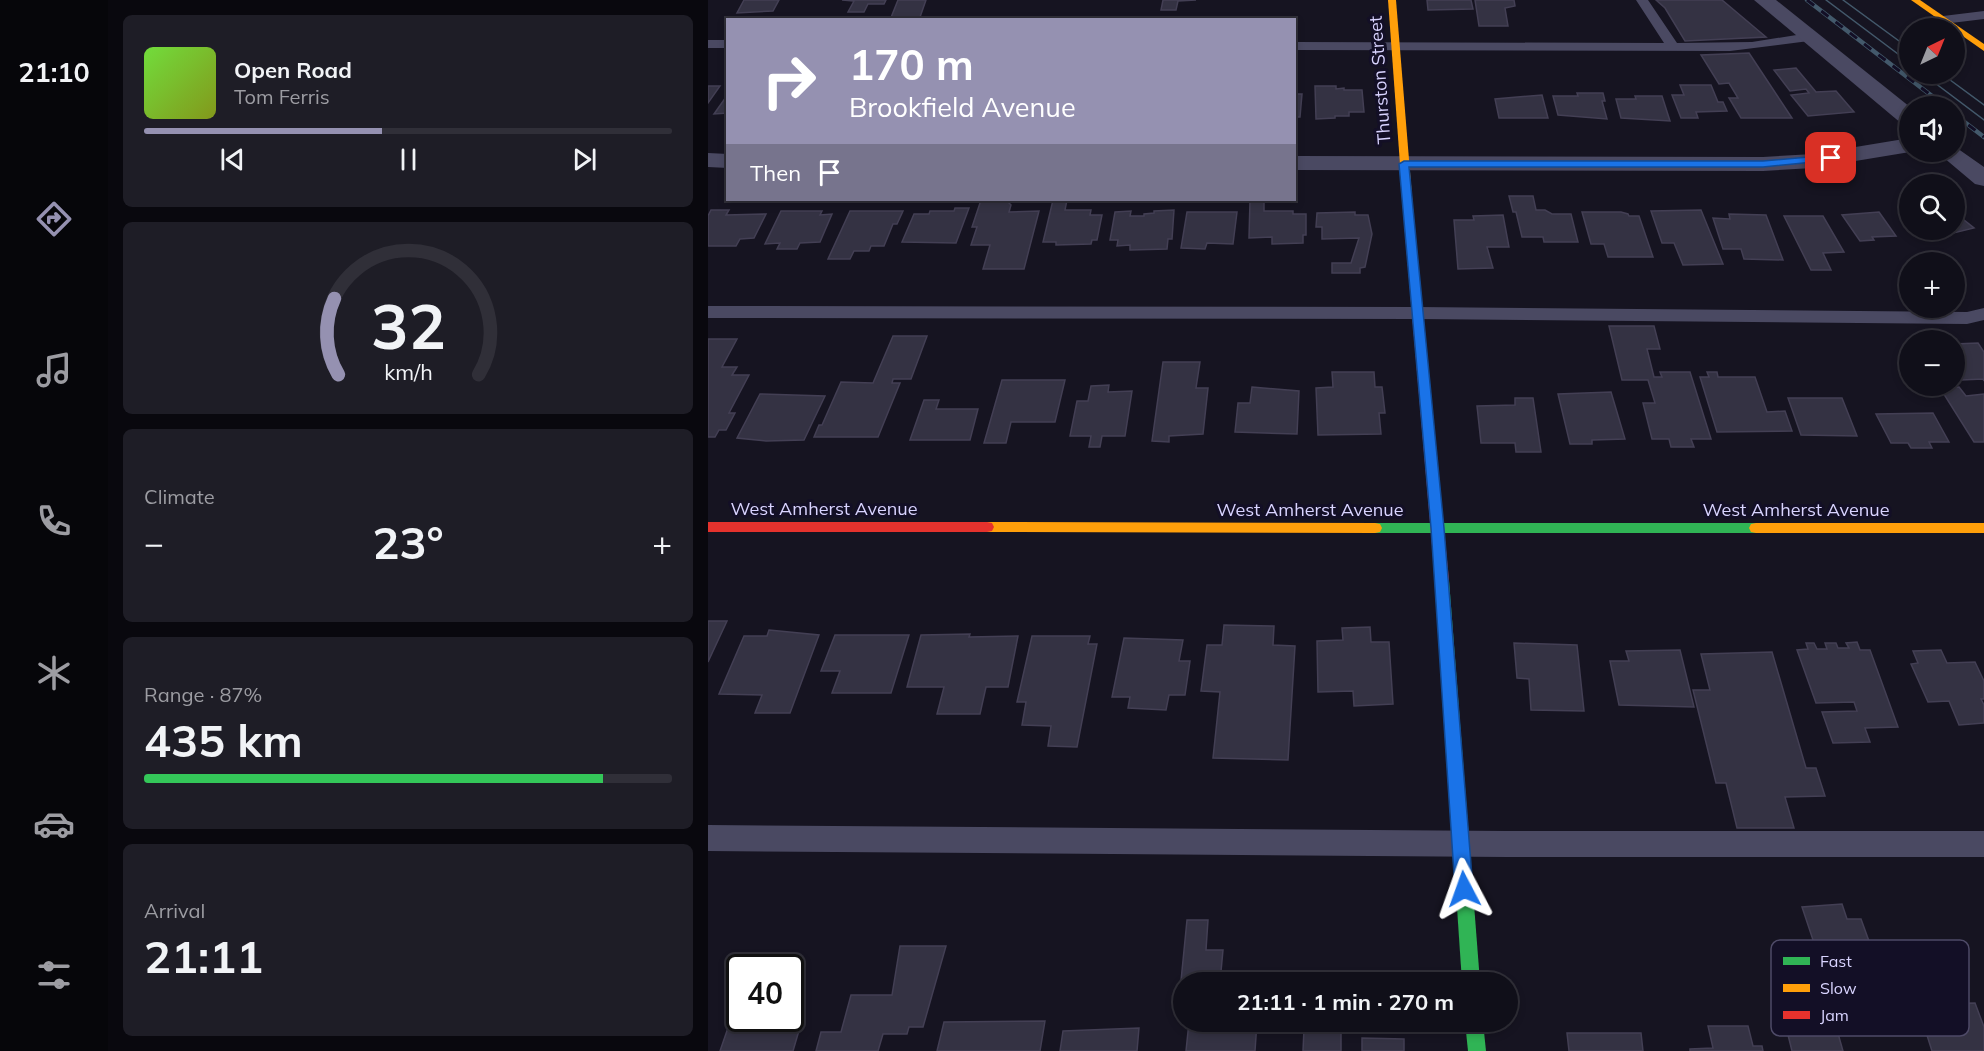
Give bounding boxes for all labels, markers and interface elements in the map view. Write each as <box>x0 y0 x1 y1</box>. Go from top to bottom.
street label: Thurston Street <box>1364 15 1395 145</box>
north arrow <box>1899 18 1965 84</box>
map controls <box>1899 18 1965 396</box>
text: 170 m <box>849 38 974 91</box>
icon: right <box>750 42 828 120</box>
text: 21:10 <box>18 55 90 89</box>
text: Open Road <box>234 56 352 84</box>
text: Tom Ferris <box>234 84 330 109</box>
text: Brookfield Avenue <box>849 90 1076 124</box>
button: sound <box>1899 96 1965 162</box>
pin <box>1805 132 1856 183</box>
icon: arrive <box>1814 141 1847 174</box>
icon: previous <box>216 143 249 176</box>
icon: pause <box>392 143 425 176</box>
icon: next <box>568 143 601 176</box>
icon: arrive <box>813 156 846 189</box>
text: Then <box>750 159 801 187</box>
button: search <box>1899 174 1965 240</box>
icon: directions <box>33 198 75 240</box>
button: + <box>1899 252 1965 318</box>
text: 32 <box>371 286 445 365</box>
button: − <box>1899 330 1965 396</box>
icon: music <box>33 349 75 391</box>
text: km/h <box>384 359 432 386</box>
text: Climate <box>144 484 215 509</box>
street label: West Amherst Avenue <box>731 497 917 520</box>
street label: West Amherst Avenue <box>1217 498 1403 521</box>
street label: West Amherst Avenue <box>1703 498 1889 521</box>
icon: phone <box>33 500 75 542</box>
text: 23° <box>372 514 444 570</box>
text: − <box>144 522 164 563</box>
text: + <box>652 522 672 563</box>
icon: climate <box>33 652 75 694</box>
text: Range · 87% <box>144 682 262 707</box>
text: 435 km <box>144 712 303 768</box>
icon: car <box>33 803 75 845</box>
position arrow <box>1432 857 1496 921</box>
text: Arrival <box>144 898 205 923</box>
text: 21:11 <box>144 928 263 984</box>
legend <box>1771 940 1969 1036</box>
text: Fast <box>1820 951 1852 971</box>
icon: filters <box>33 954 75 996</box>
speed limit sign: 40 <box>726 954 804 1032</box>
text: Slow <box>1820 978 1857 998</box>
text: 21:11 · 1 min · 270 m <box>1237 988 1454 1016</box>
text: Jam <box>1820 1005 1849 1025</box>

